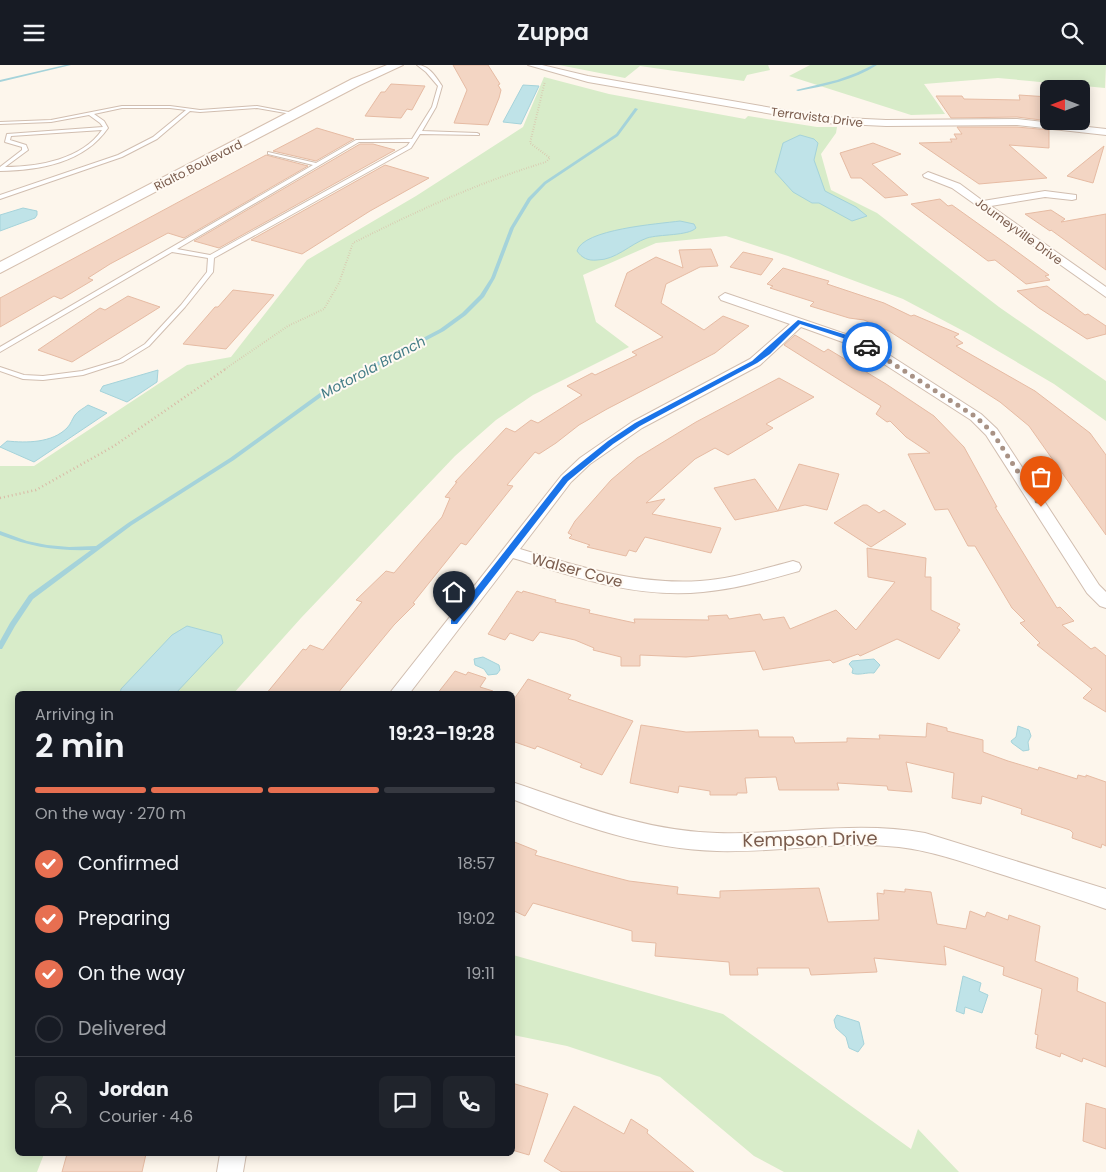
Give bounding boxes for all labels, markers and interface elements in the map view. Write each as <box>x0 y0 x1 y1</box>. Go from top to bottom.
text: Zuppa <box>517 17 589 48</box>
icon: menu <box>20 19 48 47</box>
icon: search <box>1058 19 1086 47</box>
north arrow <box>1040 80 1090 130</box>
map controls <box>1040 80 1090 130</box>
street label: Terravista Drive <box>770 103 864 131</box>
street label: Rialto Boulevard <box>151 135 245 195</box>
street label: Journeyville Drive <box>972 193 1066 269</box>
courier <box>842 322 892 372</box>
water label: Motorola Branch <box>317 331 429 403</box>
icon: car <box>853 333 881 361</box>
pin <box>1020 456 1062 507</box>
icon: bag <box>1027 463 1055 491</box>
street label: Walser Cove <box>529 548 625 592</box>
pin <box>433 571 475 622</box>
icon: home <box>440 578 468 606</box>
text: Arriving in <box>35 703 114 726</box>
text: 19:23–19:28 <box>389 720 495 747</box>
text: 2 min <box>35 723 125 768</box>
text: On the way · 270 m <box>35 802 186 825</box>
street label: Kempson Drive <box>742 825 878 853</box>
icon: check <box>35 850 63 878</box>
text: Confirmed <box>78 850 179 877</box>
text: 18:57 <box>458 852 495 875</box>
icon: check <box>35 905 63 933</box>
text: Preparing <box>78 905 170 932</box>
text: 19:02 <box>457 907 495 930</box>
icon: check <box>35 960 63 988</box>
text: On the way <box>78 960 185 987</box>
text: 19:11 <box>466 962 495 985</box>
text: Delivered <box>78 1015 167 1042</box>
button: person <box>35 1076 87 1128</box>
text: Jordan <box>99 1076 169 1103</box>
button: chat <box>379 1076 431 1128</box>
button: phone <box>443 1076 495 1128</box>
text: Courier · 4.6 <box>99 1105 193 1128</box>

